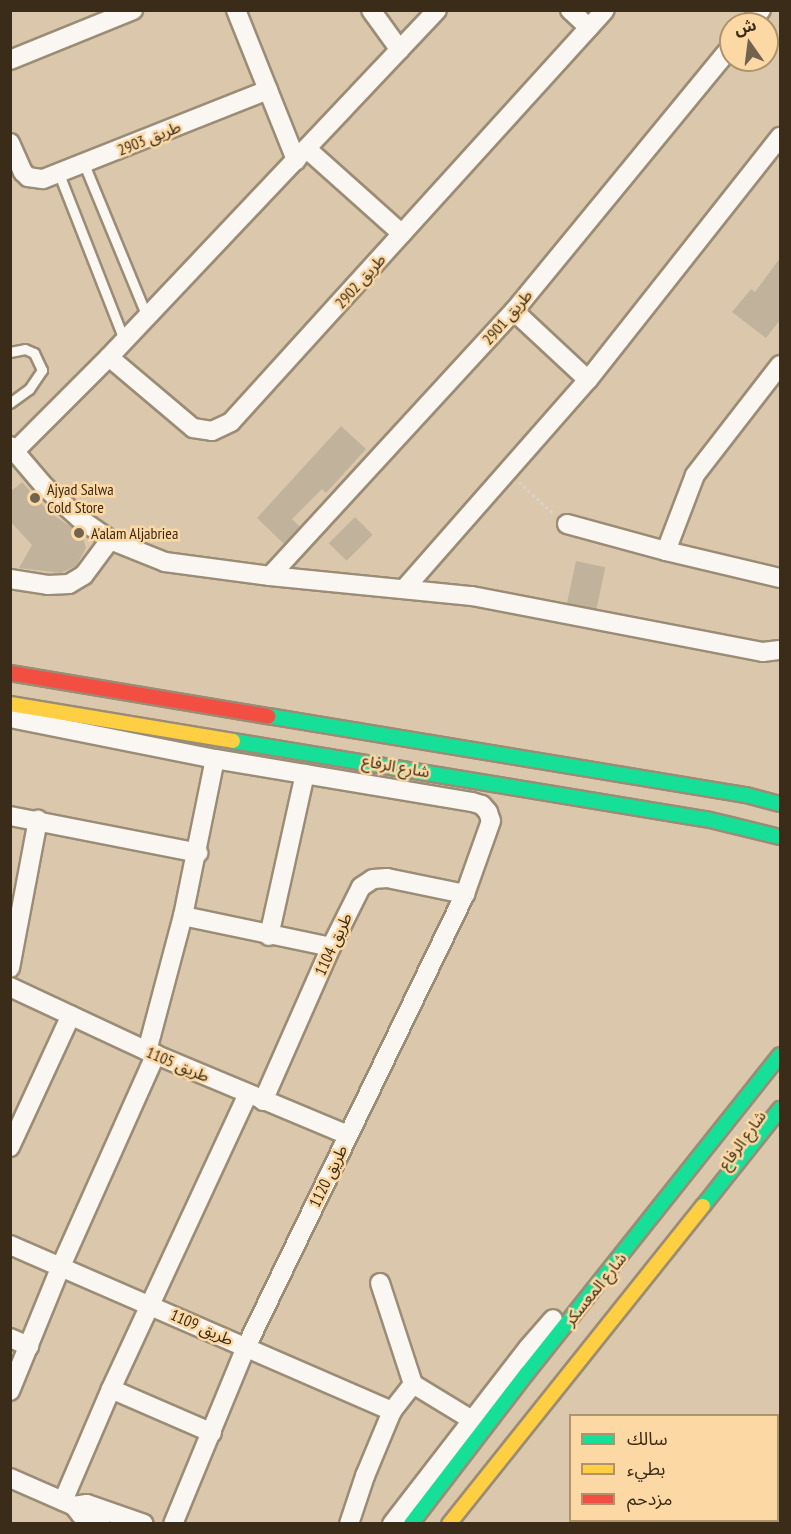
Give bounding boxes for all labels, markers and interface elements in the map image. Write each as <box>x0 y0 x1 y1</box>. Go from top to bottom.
north arrow <box>719 12 779 72</box>
text: ش <box>732 14 758 39</box>
street label: طريق 2903 <box>115 117 183 159</box>
street label: طريق 2902 <box>331 250 389 312</box>
street label: طريق 2901 <box>478 286 536 348</box>
place label: Ajyad Salwa Cold Store <box>47 479 114 517</box>
marker: Ajyad Salwa Cold Store <box>28 491 42 505</box>
place label: A'alam Aljabriea <box>91 523 179 543</box>
marker: A'alam Aljabriea <box>72 526 86 540</box>
street label: شارع الرفاع <box>361 751 431 781</box>
street label: طريق 1104 <box>310 910 356 978</box>
street label: طريق 1105 <box>144 1042 212 1086</box>
street label: شارع الرفاع <box>714 1107 770 1173</box>
street label: طريق 1120 <box>305 1142 351 1210</box>
street label: شارع المعسكر <box>560 1249 630 1329</box>
street label: طريق 1109 <box>168 1305 236 1349</box>
legend <box>569 1414 779 1522</box>
text: سالك <box>627 1427 668 1450</box>
text: بطيء <box>627 1457 665 1480</box>
text: مزدحم <box>627 1487 672 1510</box>

